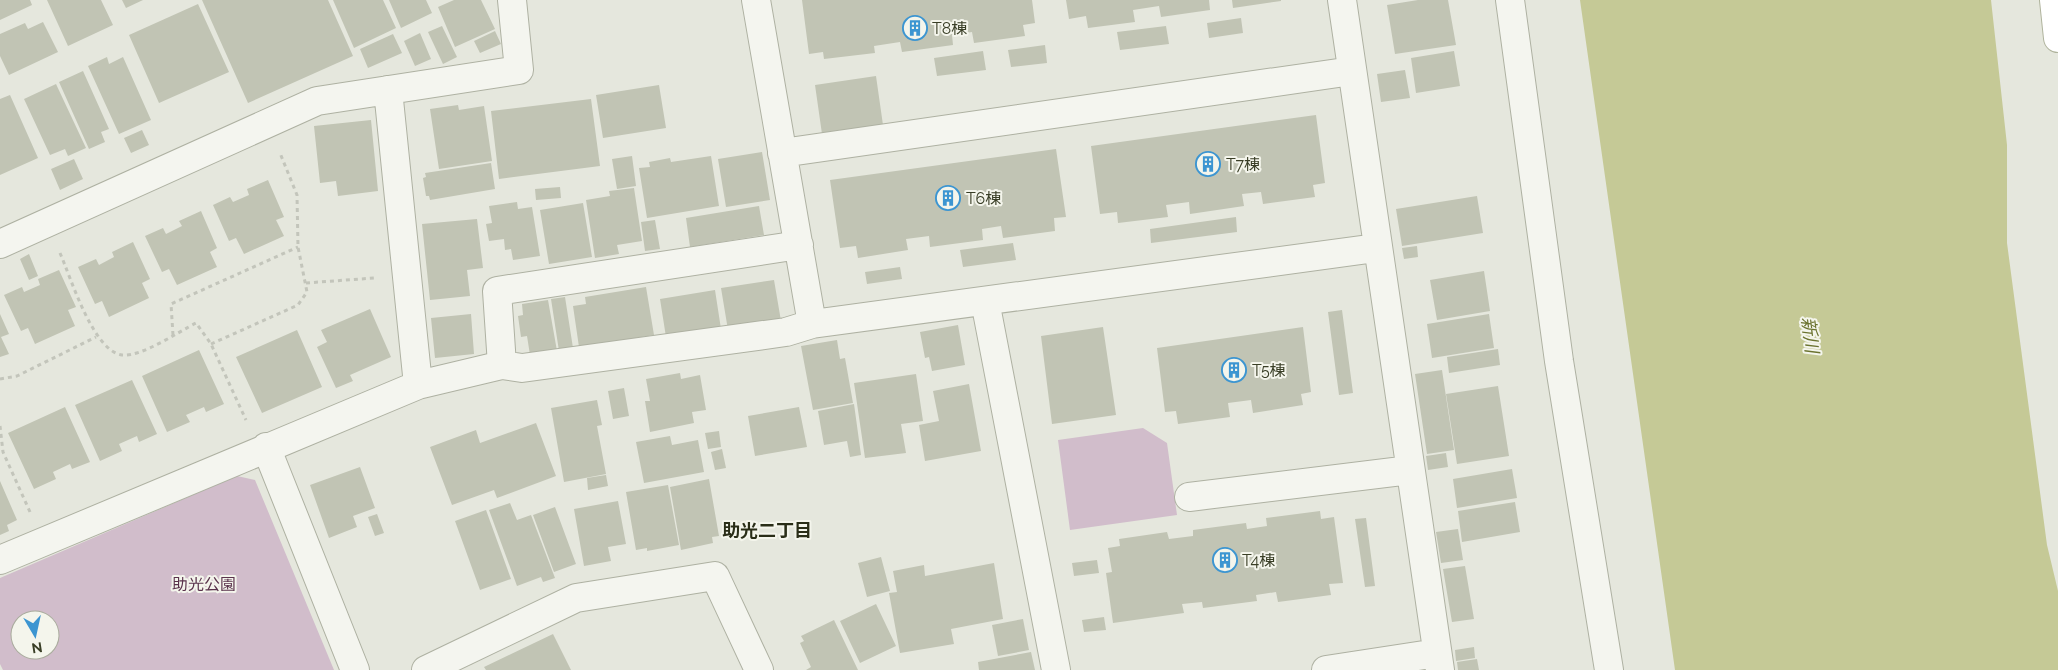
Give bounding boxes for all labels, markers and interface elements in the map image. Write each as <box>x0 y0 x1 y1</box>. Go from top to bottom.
building icon: T8棟 <box>902 15 928 41</box>
place label: T8棟 <box>932 19 967 38</box>
building icon: T7棟 <box>1195 151 1221 177</box>
place label: T7棟 <box>1226 155 1260 174</box>
building icon: T6棟 <box>935 185 961 211</box>
place label: T6棟 <box>966 189 1001 208</box>
water label: 新川 <box>1798 316 1823 356</box>
building icon: T5棟 <box>1221 357 1247 383</box>
place label: T5棟 <box>1252 361 1286 380</box>
district label: 助光二丁目 <box>722 520 812 541</box>
building icon: T4棟 <box>1212 547 1238 573</box>
place label: T4棟 <box>1242 551 1275 570</box>
park label: 助光公園 <box>172 575 236 594</box>
north arrow <box>10 610 60 660</box>
text: N <box>31 639 44 657</box>

